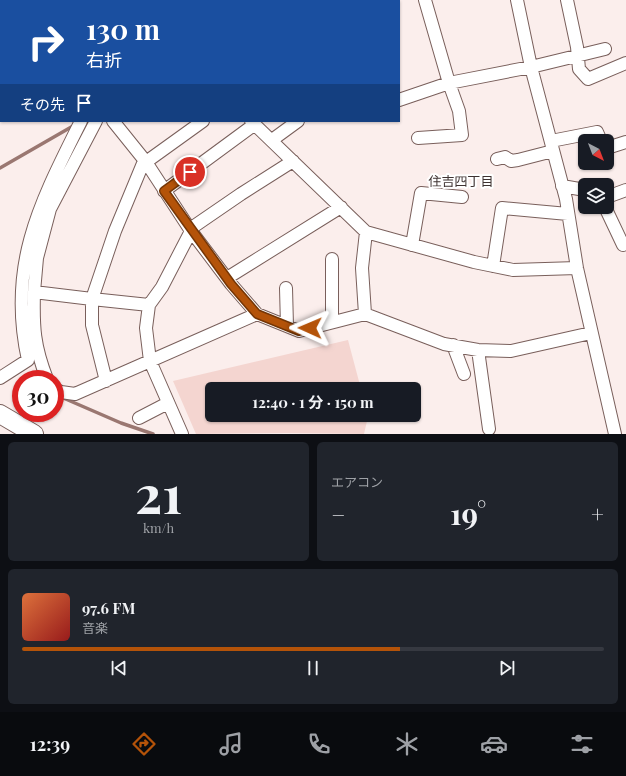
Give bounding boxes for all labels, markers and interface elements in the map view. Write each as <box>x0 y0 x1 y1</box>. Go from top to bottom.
text: 130 m <box>86 10 160 47</box>
icon: right <box>20 16 72 68</box>
text: 右折 <box>86 48 122 72</box>
icon: arrive <box>73 92 95 114</box>
text: その先 <box>20 94 65 114</box>
north arrow <box>578 134 614 170</box>
map controls <box>578 134 614 214</box>
pin <box>173 155 207 189</box>
icon: arrive <box>179 161 201 183</box>
district label: 住吉四丁目 <box>428 172 494 189</box>
button: layers <box>578 178 614 214</box>
position arrow <box>289 307 331 349</box>
speed limit sign: 30 <box>12 370 64 422</box>
text: 12:40 · 1 分 · 150 m <box>252 392 374 412</box>
text: 21 <box>135 458 182 527</box>
text: エアコン <box>331 473 383 490</box>
text: 19° <box>450 493 486 533</box>
text: − <box>331 499 345 529</box>
text: + <box>591 499 604 529</box>
text: km/h <box>143 519 174 536</box>
text: 97.6 FM <box>82 598 135 618</box>
text: 音楽 <box>82 619 108 636</box>
icon: previous <box>108 657 130 679</box>
icon: pause <box>302 657 324 679</box>
icon: next <box>496 657 518 679</box>
icon: directions <box>130 730 158 758</box>
icon: music <box>217 730 245 758</box>
icon: phone <box>305 730 333 758</box>
icon: climate <box>393 730 421 758</box>
icon: car <box>480 730 508 758</box>
icon: filters <box>568 730 596 758</box>
text: 12:39 <box>30 732 70 756</box>

